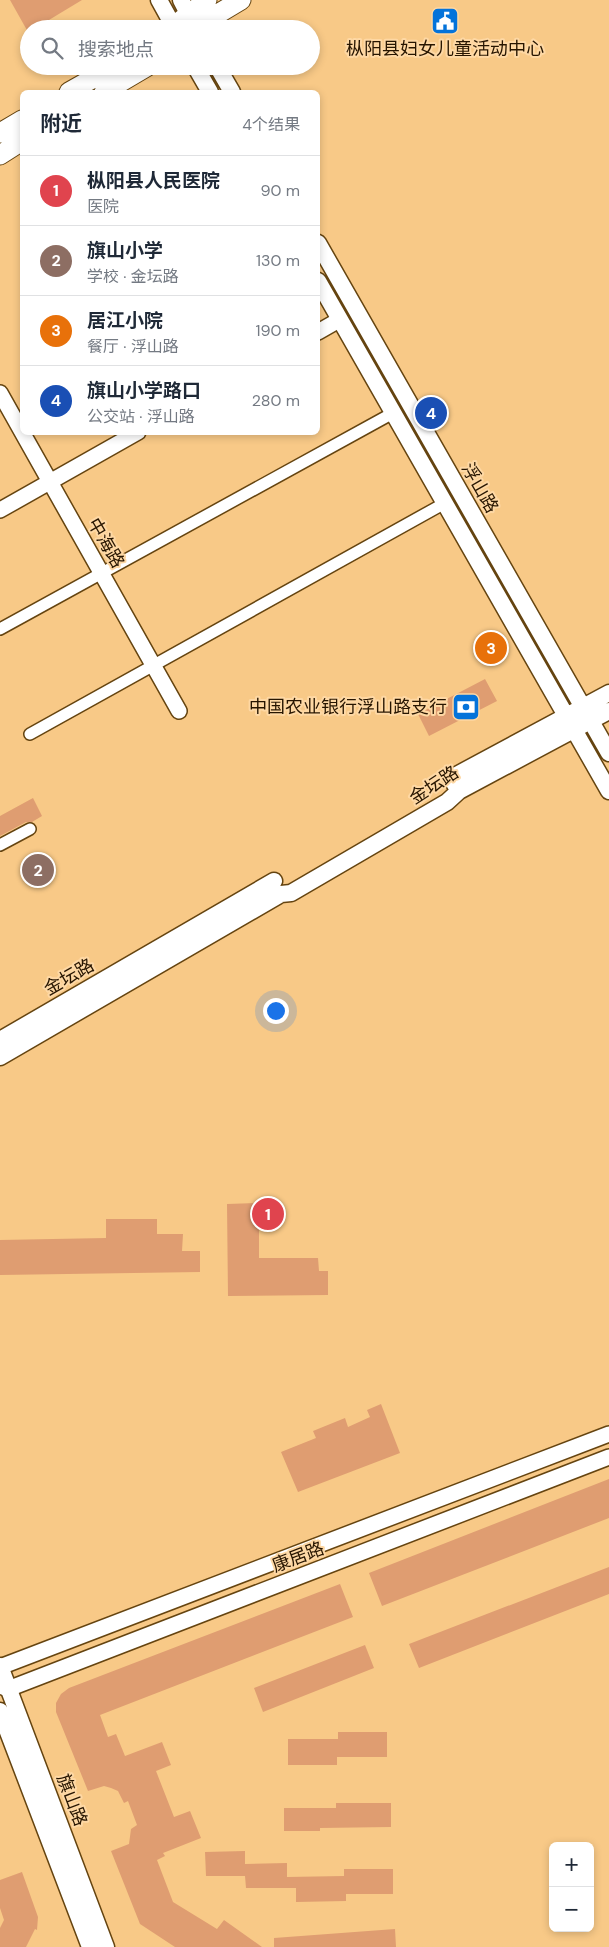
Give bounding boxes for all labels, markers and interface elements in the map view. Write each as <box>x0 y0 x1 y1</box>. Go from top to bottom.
public building icon: 枞阳县妇女儿童活动中心 <box>430 6 460 36</box>
search box <box>20 20 320 75</box>
icon: search <box>38 34 66 62</box>
text: 搜索地点 <box>78 37 154 62</box>
place label: 枞阳县妇女儿童活动中心 <box>346 37 544 61</box>
text: 附近 <box>40 110 82 138</box>
text: 4个结果 <box>242 114 300 135</box>
text: 枞阳县人民医院 <box>87 168 220 193</box>
text: 1 <box>53 180 59 201</box>
text: 90 m <box>260 180 300 201</box>
text: 医院 <box>87 196 119 217</box>
text: 旗山小学 <box>87 238 163 263</box>
text: 2 <box>51 250 61 271</box>
text: 130 m <box>256 250 300 271</box>
text: 学校 · 金坛路 <box>87 266 179 287</box>
text: 居江小院 <box>87 308 163 333</box>
text: 3 <box>51 320 61 341</box>
text: 190 m <box>256 320 300 341</box>
text: 餐厅 · 浮山路 <box>87 336 179 357</box>
text: 旗山小学路口 <box>87 378 201 403</box>
text: 4 <box>51 390 61 411</box>
text: 280 m <box>252 390 300 411</box>
pin: 4 <box>415 394 447 432</box>
text: 公交站 · 浮山路 <box>87 406 195 427</box>
street label: 浮山路 <box>456 459 504 517</box>
street label: 中海路 <box>82 514 130 572</box>
pin: 3 <box>475 629 507 667</box>
bank icon: 中国农业银行浮山路支行 <box>451 692 481 722</box>
place label: 中国农业银行浮山路支行 <box>249 695 447 719</box>
street label: 金坛路 <box>405 760 463 810</box>
pin: 2 <box>22 851 54 889</box>
street label: 金坛路 <box>40 953 98 1001</box>
your location <box>263 998 289 1024</box>
pin: 1 <box>252 1195 284 1233</box>
street label: 康居路 <box>268 1536 328 1578</box>
street label: 旗山路 <box>51 1770 93 1830</box>
map controls <box>549 1842 594 1932</box>
button: + <box>549 1842 594 1887</box>
button: − <box>549 1887 594 1932</box>

